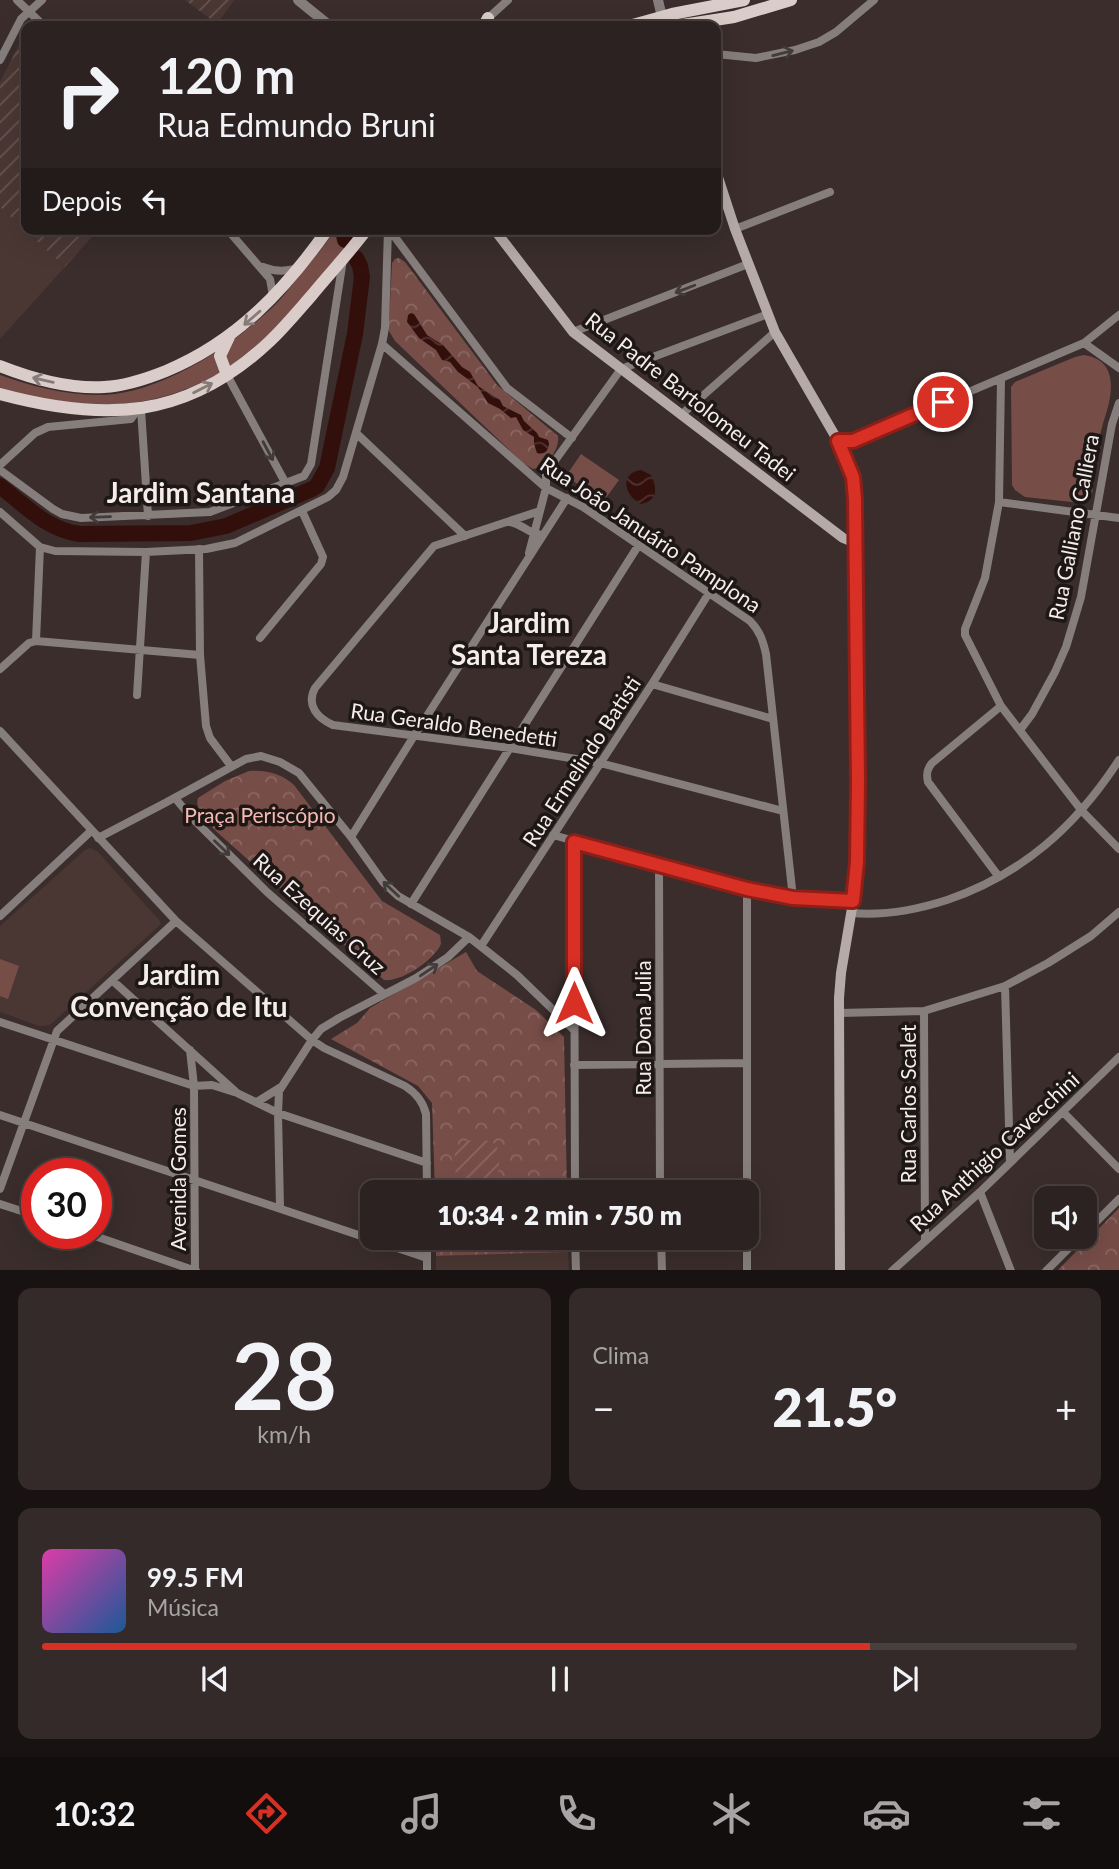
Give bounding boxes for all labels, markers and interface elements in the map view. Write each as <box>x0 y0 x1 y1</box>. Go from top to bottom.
text: 120 m <box>157 46 295 104</box>
one-way arrow <box>771 46 794 59</box>
icon: right <box>42 49 133 140</box>
text: Rua Edmundo Bruni <box>157 105 436 144</box>
icon: left <box>136 182 174 220</box>
text: Depois <box>42 185 122 217</box>
one-way arrow <box>674 283 696 296</box>
street label: Rua Padre Bartolomeu Tadei <box>581 306 801 486</box>
one-way arrow <box>243 310 261 326</box>
pin <box>913 372 973 432</box>
one-way arrow <box>32 373 55 386</box>
one-way arrow <box>192 381 213 394</box>
icon: arrive <box>924 383 962 421</box>
street label: Rua Galliano Calliera <box>1043 432 1103 622</box>
one-way arrow <box>262 440 275 461</box>
street label: Rua João Januário Pamplona <box>536 451 766 617</box>
district label: Jardim Santana <box>107 475 295 509</box>
one-way arrow <box>89 511 112 524</box>
district label: Jardim Santa Tereza <box>451 605 607 671</box>
street label: Rua Ermelindo Batisti <box>517 671 645 851</box>
street label: Rua Geraldo Benedetti <box>349 697 559 751</box>
park label: Praça Periscópio <box>184 802 336 827</box>
one-way arrow <box>213 839 230 856</box>
street label: Rua Ezequias Cruz <box>249 847 391 979</box>
one-way arrow <box>382 881 400 897</box>
district label: Jardim Convenção de Itu <box>70 957 288 1023</box>
street label: Rua Dona Julia <box>630 960 655 1096</box>
one-way arrow <box>419 962 438 977</box>
position arrow <box>537 966 611 1040</box>
street label: Rua Carlos Scalet <box>895 1024 920 1183</box>
street label: Rua Anthigio Cavecchini <box>904 1066 1084 1236</box>
street label: Avenida Gomes <box>165 1107 190 1251</box>
speed limit sign: 30 <box>21 1158 112 1249</box>
map controls <box>1034 1186 1097 1249</box>
button: sound <box>1034 1186 1097 1249</box>
text: 10:34 · 2 min · 750 m <box>437 1199 682 1231</box>
text: 28 <box>231 1320 337 1429</box>
text: Clima <box>593 1341 649 1369</box>
text: 21.5° <box>772 1376 897 1438</box>
text: − <box>593 1385 615 1431</box>
text: + <box>1055 1385 1077 1431</box>
text: km/h <box>257 1420 311 1448</box>
text: 99.5 FM <box>147 1561 244 1593</box>
text: Música <box>147 1593 219 1621</box>
icon: previous <box>196 1660 234 1698</box>
icon: pause <box>541 1660 579 1698</box>
icon: next <box>886 1660 924 1698</box>
icon: directions <box>242 1789 291 1838</box>
icon: music <box>397 1789 446 1838</box>
icon: phone <box>552 1789 601 1838</box>
icon: climate <box>707 1789 756 1838</box>
icon: car <box>862 1789 911 1838</box>
icon: filters <box>1017 1789 1066 1838</box>
text: 10:32 <box>53 1794 136 1833</box>

